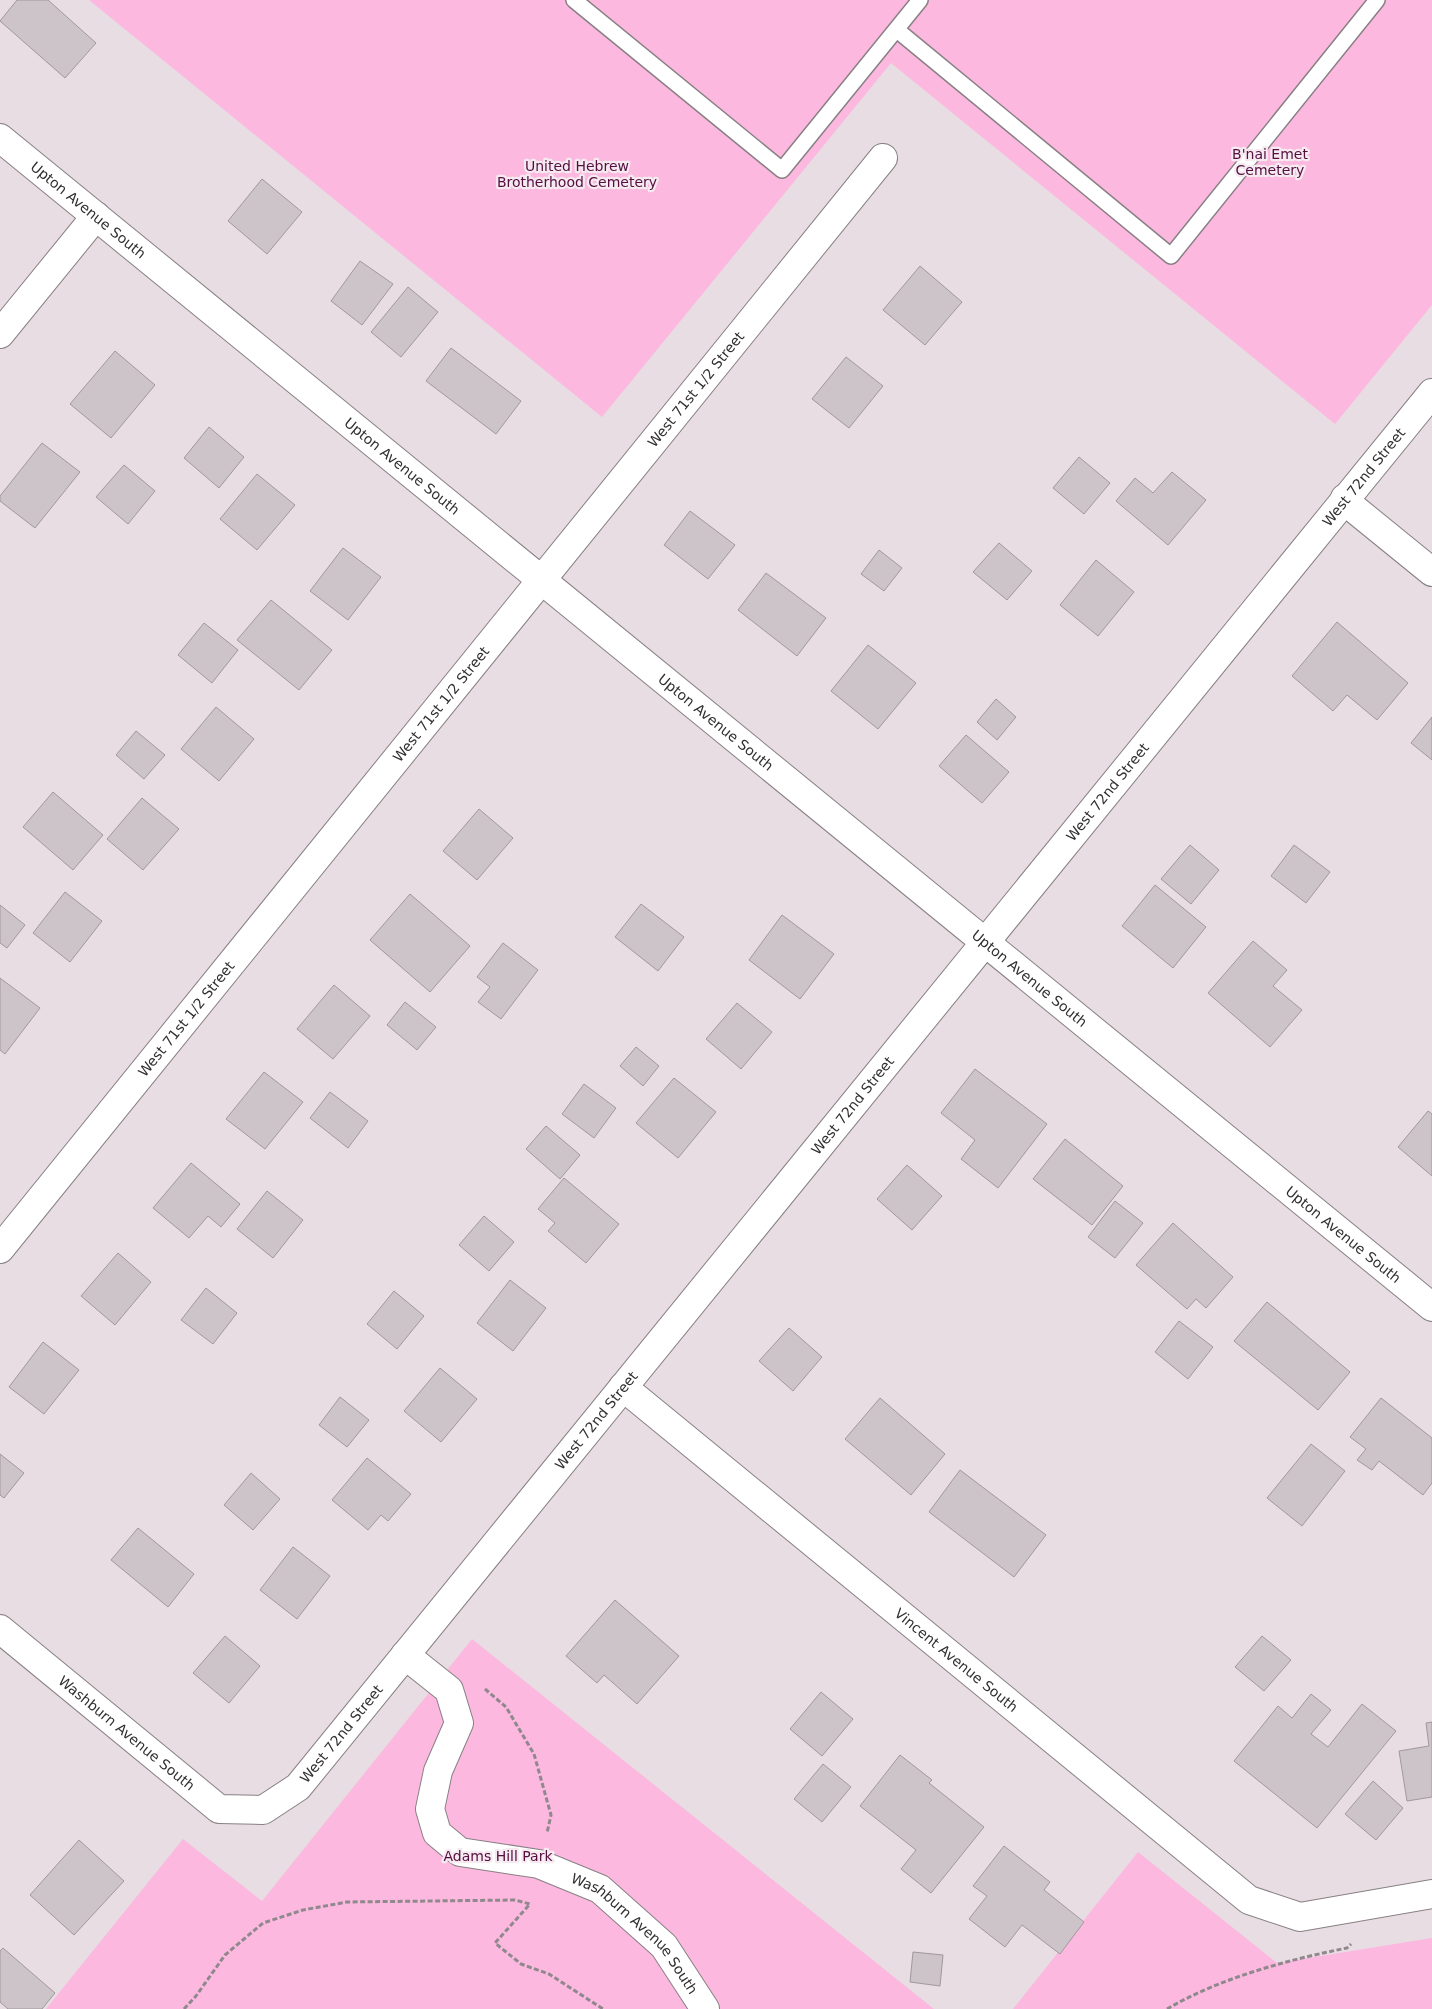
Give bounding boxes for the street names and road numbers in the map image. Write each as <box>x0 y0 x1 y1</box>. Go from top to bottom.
street label: Upton Avenue South <box>28 158 149 262</box>
street label: West 71st 1/2 Street <box>644 328 748 450</box>
street label: Upton Avenue South <box>341 415 463 518</box>
street label: West 72nd Street <box>1319 424 1408 529</box>
street label: West 71st 1/2 Street <box>390 643 493 765</box>
street label: Upton Avenue South <box>655 671 777 774</box>
street label: West 72nd Street <box>1063 739 1152 844</box>
street label: Upton Avenue South <box>969 927 1090 1030</box>
street label: West 71st 1/2 Street <box>135 958 238 1080</box>
street label: West 72nd Street <box>808 1053 897 1158</box>
street label: Upton Avenue South <box>1283 1183 1404 1286</box>
street label: West 72nd Street <box>552 1368 641 1473</box>
street label: Vincent Avenue South <box>892 1605 1021 1715</box>
street label: Washburn Avenue South <box>55 1672 198 1794</box>
street label: West 72nd Street <box>297 1681 386 1786</box>
street label: Washburn Avenue South <box>569 1870 701 1997</box>

